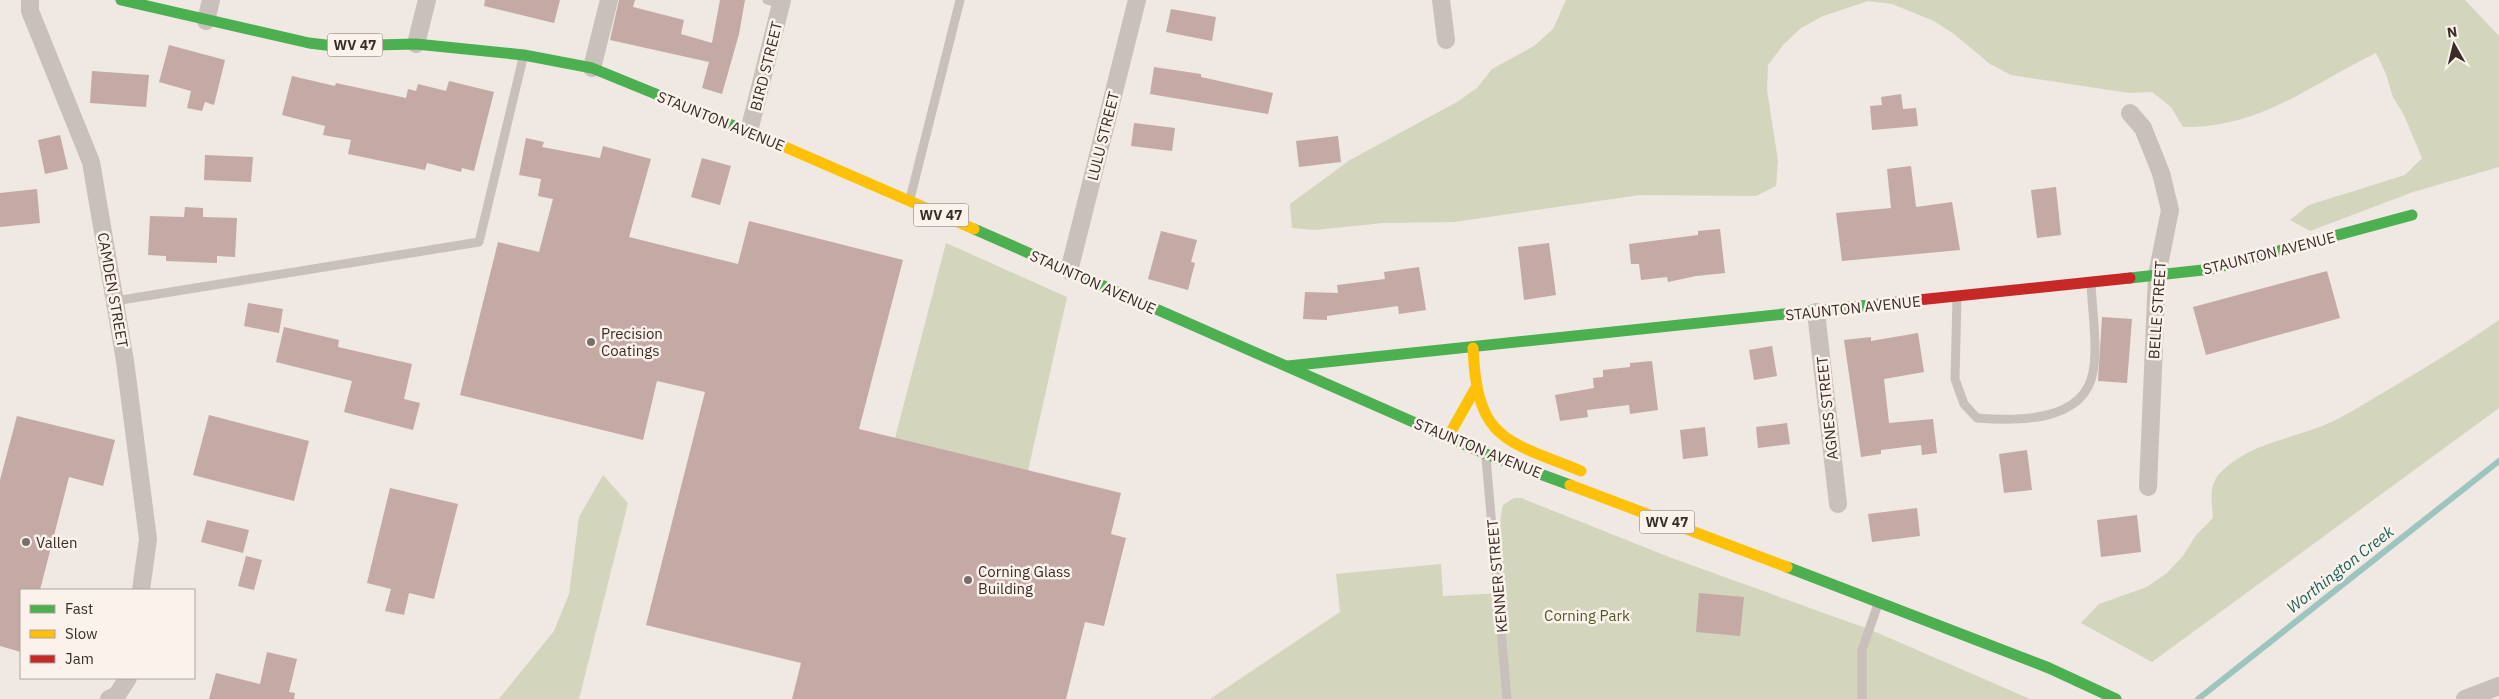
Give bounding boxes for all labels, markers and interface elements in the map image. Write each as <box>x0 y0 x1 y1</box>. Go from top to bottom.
street label: BIRD STREET <box>746 19 786 113</box>
north arrow <box>2429 20 2479 70</box>
text: N <box>2446 23 2458 42</box>
road number: WV 47 <box>328 34 382 56</box>
street label: STAUNTON AVENUE <box>654 87 788 155</box>
street label: LULU STREET <box>1083 89 1123 182</box>
road number: WV 47 <box>914 204 968 226</box>
street label: STAUNTON AVENUE <box>2201 227 2337 279</box>
street label: CAMDEN STREET <box>93 231 133 350</box>
street label: STAUNTON AVENUE <box>1027 246 1159 318</box>
street label: BELLE STREET <box>2144 260 2170 360</box>
street label: STAUNTON AVENUE <box>1784 291 1922 325</box>
place label: Precision Coatings <box>601 324 663 360</box>
marker: Precision Coatings <box>585 336 597 348</box>
street label: AGNES STREET <box>1812 355 1842 461</box>
street label: STAUNTON AVENUE <box>1411 414 1545 482</box>
road number: WV 47 <box>1640 511 1694 534</box>
street label: KENNER STREET <box>1483 518 1511 634</box>
water label: Worthington Creek <box>2282 521 2398 617</box>
place label: Vallen <box>36 533 78 552</box>
marker: Vallen <box>20 536 32 548</box>
place label: Corning Glass Building <box>978 562 1071 598</box>
marker: Corning Glass Building <box>962 574 974 586</box>
legend <box>20 589 195 679</box>
text: Fast <box>65 599 93 618</box>
park label: Corning Park <box>1544 606 1630 625</box>
text: Slow <box>65 624 98 643</box>
text: Jam <box>65 649 94 668</box>

